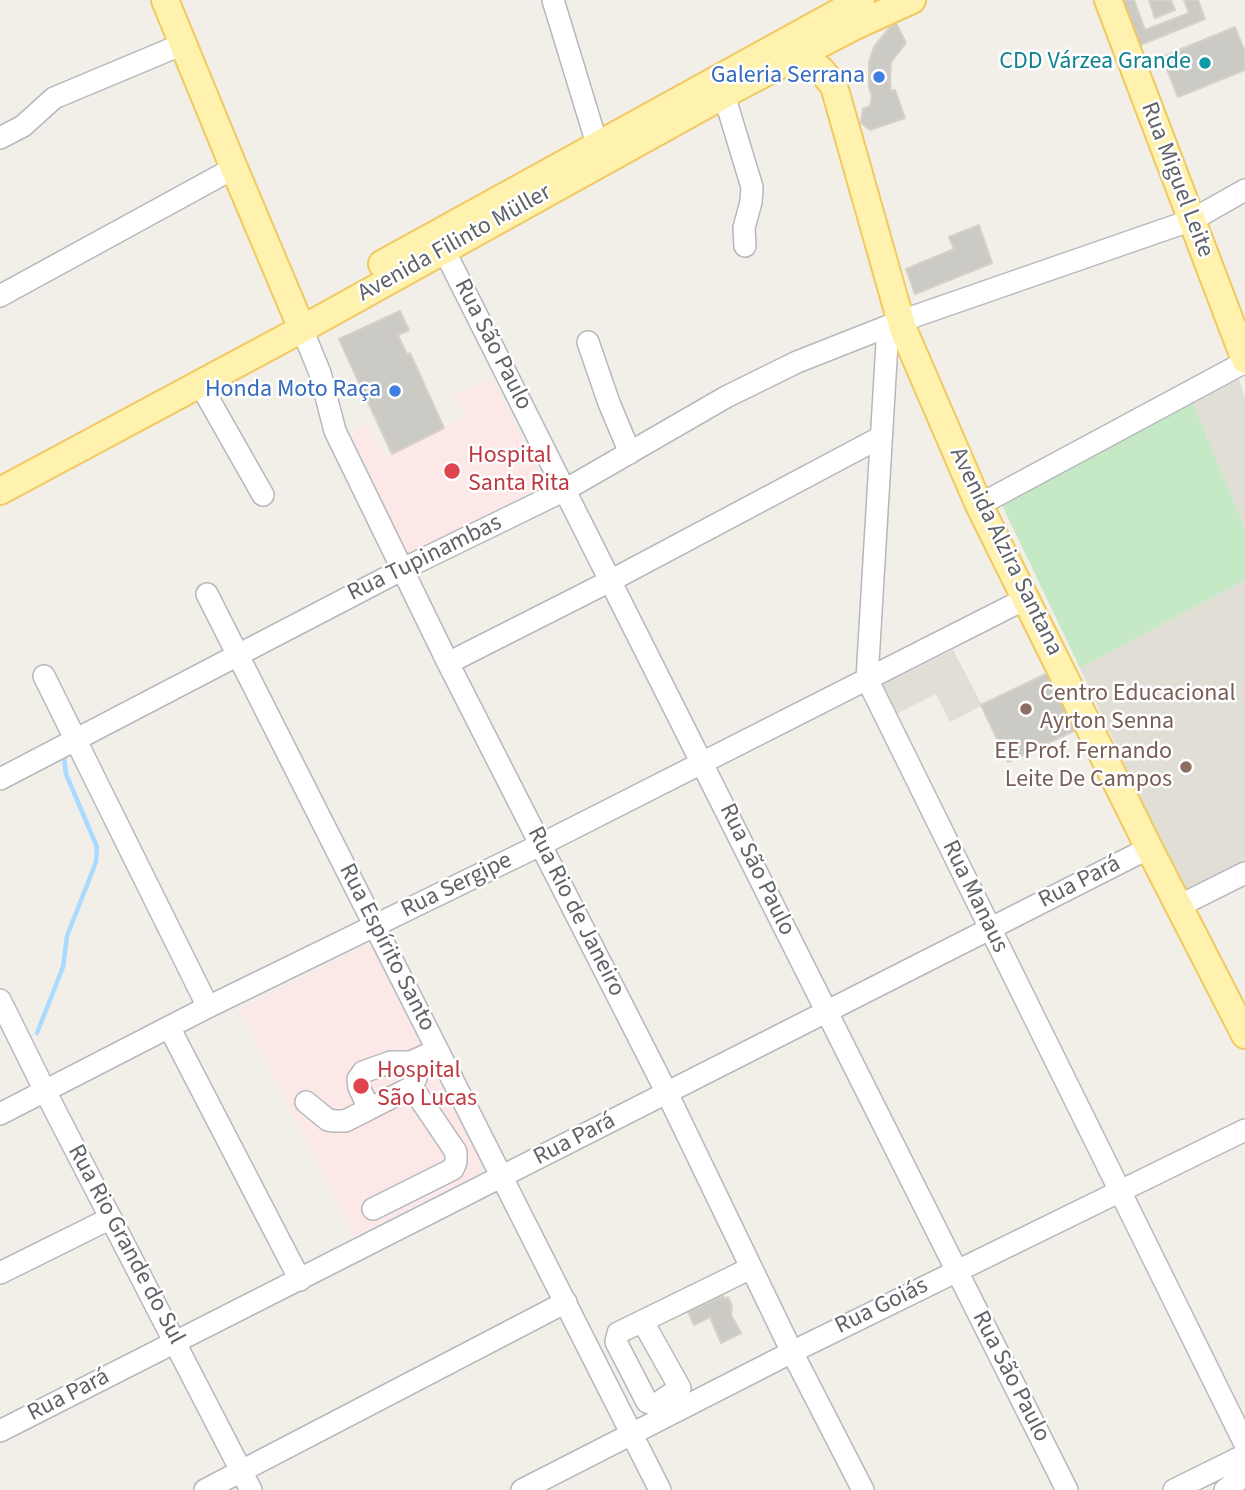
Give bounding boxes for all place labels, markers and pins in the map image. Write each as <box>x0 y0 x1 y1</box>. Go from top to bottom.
place label: CDD Várzea Grande <box>999 49 1191 77</box>
marker: CDD Várzea Grande <box>1197 55 1213 71</box>
place label: Galeria Serrana <box>711 63 865 91</box>
marker: Galeria Serrana <box>871 69 887 85</box>
place label: Honda Moto Raça <box>205 377 381 405</box>
marker: Honda Moto Raça <box>387 383 403 399</box>
place label: Hospital Santa Rita <box>468 443 570 499</box>
marker: Hospital Santa Rita <box>442 461 462 481</box>
place label: Centro Educacional Ayrton Senna <box>1040 681 1236 737</box>
marker: Centro Educacional Ayrton Senna <box>1018 701 1034 717</box>
place label: EE Prof. Fernando Leite De Campos <box>994 739 1172 795</box>
marker: EE Prof. Fernando Leite De Campos <box>1178 759 1194 775</box>
place label: Hospital São Lucas <box>377 1058 477 1114</box>
marker: Hospital São Lucas <box>351 1076 371 1096</box>

